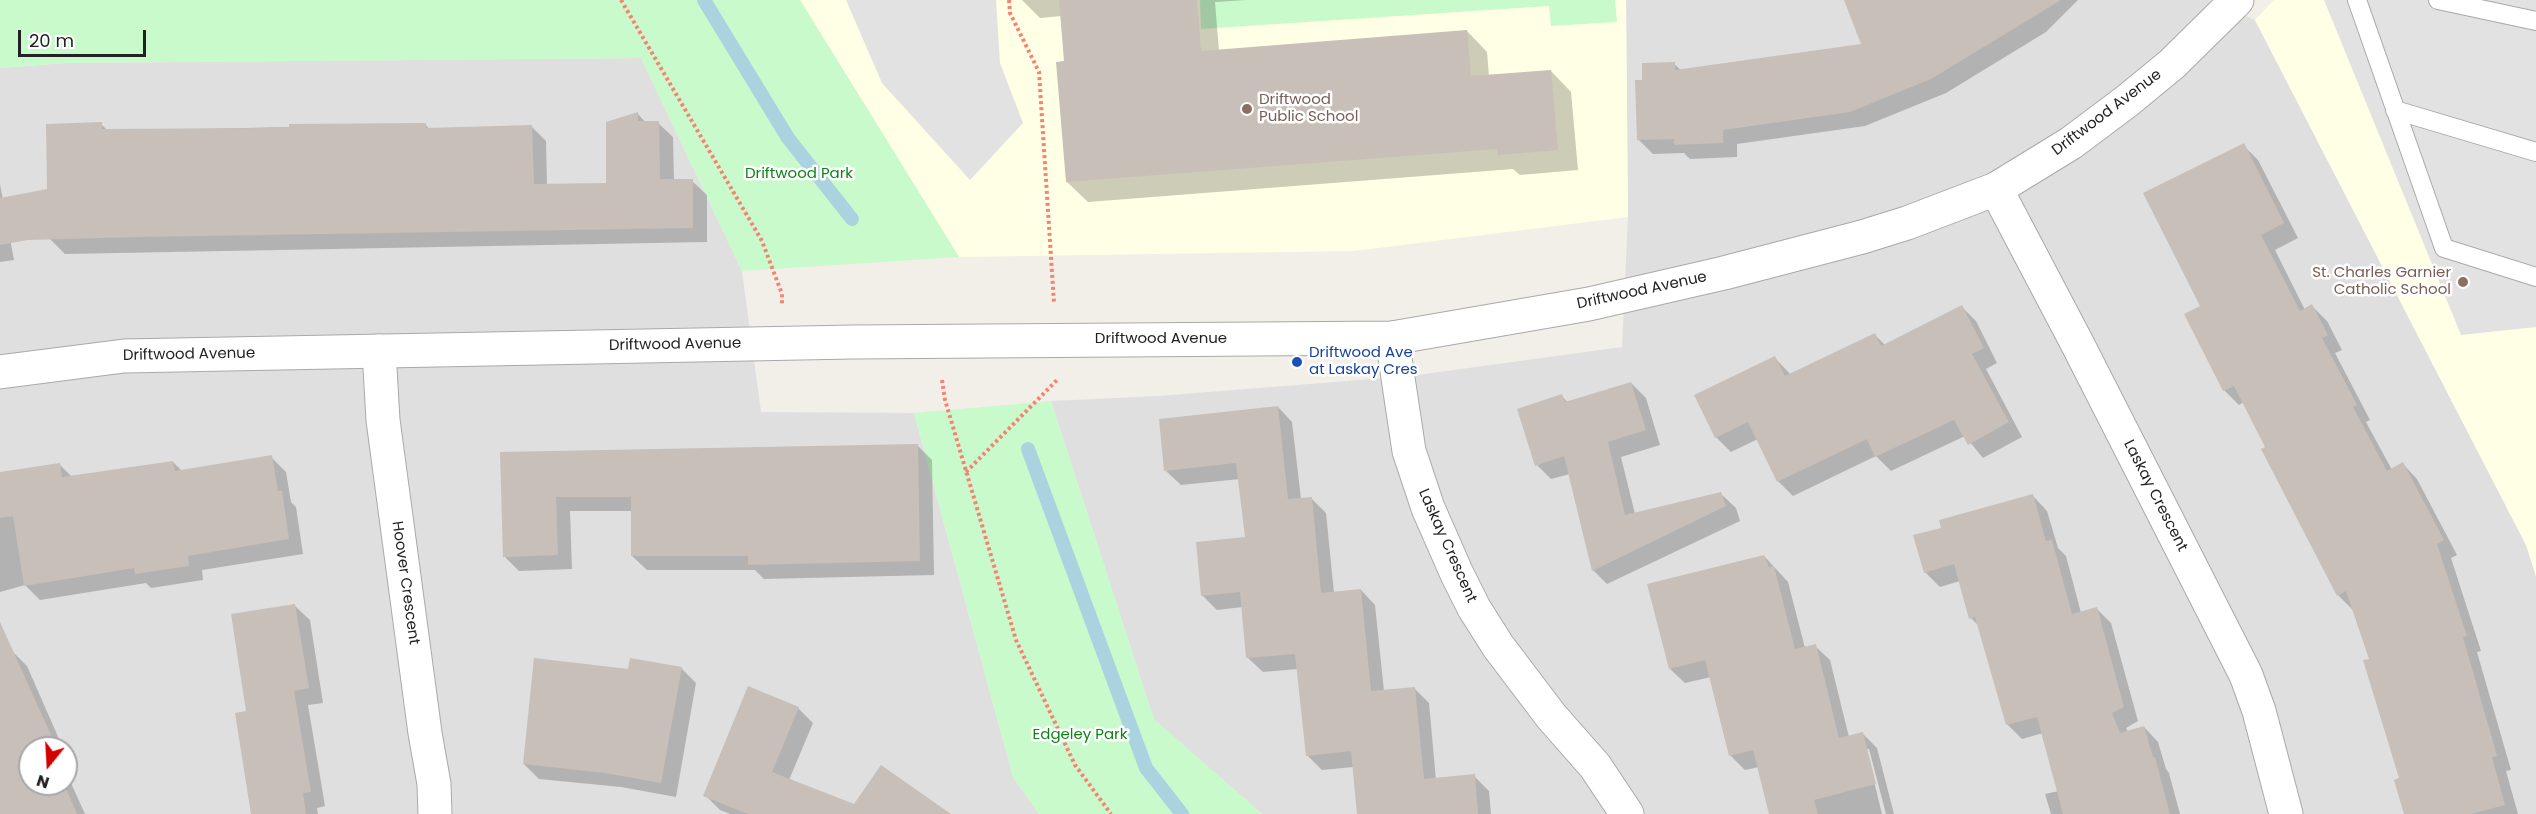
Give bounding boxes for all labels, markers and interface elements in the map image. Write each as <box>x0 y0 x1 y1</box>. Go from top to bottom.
scale bar <box>21 18 148 56</box>
text: 20 m <box>29 28 74 53</box>
street label: Driftwood Avenue <box>2049 66 2165 160</box>
place label: Driftwood Public School <box>1259 91 1358 126</box>
marker: Driftwood Public School <box>1240 102 1254 116</box>
park label: Driftwood Park <box>745 165 853 183</box>
place label: St. Charles Garnier Catholic School <box>2312 264 2451 299</box>
street label: Driftwood Avenue <box>1575 268 1709 314</box>
marker: St. Charles Garnier Catholic School <box>2456 275 2470 289</box>
street label: Driftwood Avenue <box>1095 330 1227 348</box>
street label: Driftwood Avenue <box>609 335 741 355</box>
place label: Driftwood Ave at Laskay Cres <box>1309 344 1418 379</box>
street label: Driftwood Avenue <box>123 345 255 365</box>
marker: Driftwood Ave at Laskay Cres <box>1290 355 1304 369</box>
street label: Laskay Crescent <box>2119 437 2191 555</box>
street label: Laskay Crescent <box>1414 486 1480 606</box>
street label: Hoover Crescent <box>387 520 423 646</box>
park label: Edgeley Park <box>1033 726 1127 744</box>
north arrow <box>18 736 78 796</box>
text: N <box>34 769 52 794</box>

